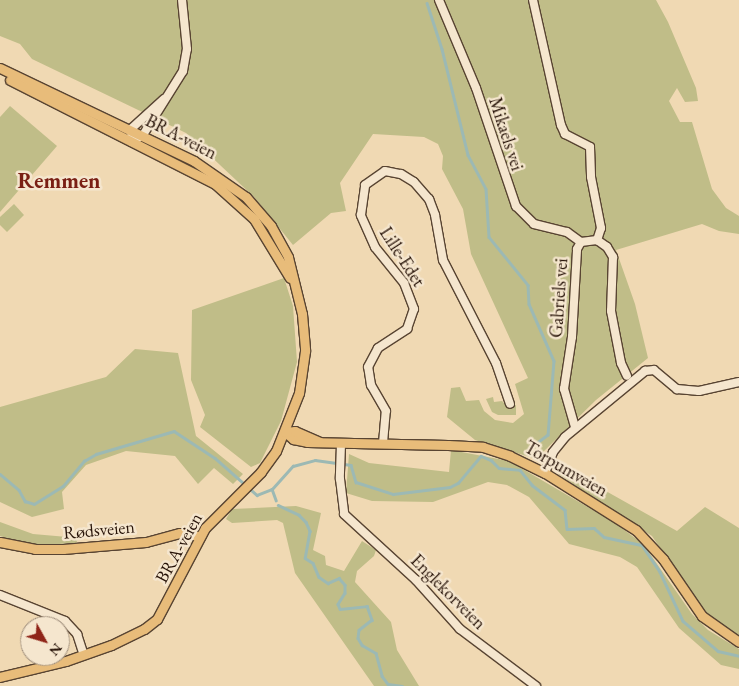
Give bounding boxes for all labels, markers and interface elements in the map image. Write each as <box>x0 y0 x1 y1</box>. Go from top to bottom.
street label: Mikaels vei <box>484 95 528 173</box>
street label: BRA-veien <box>142 110 220 164</box>
district label: Remmen <box>17 168 101 194</box>
street label: Lille-Edet <box>375 223 429 291</box>
street label: Gabriels vei <box>545 258 573 338</box>
street label: Torpumveien <box>520 436 612 502</box>
street label: BRA-veien <box>151 509 207 587</box>
street label: Rødsveien <box>62 516 136 544</box>
street label: Englekorveien <box>406 550 490 634</box>
north arrow <box>20 616 70 666</box>
text: N <box>45 640 66 660</box>

